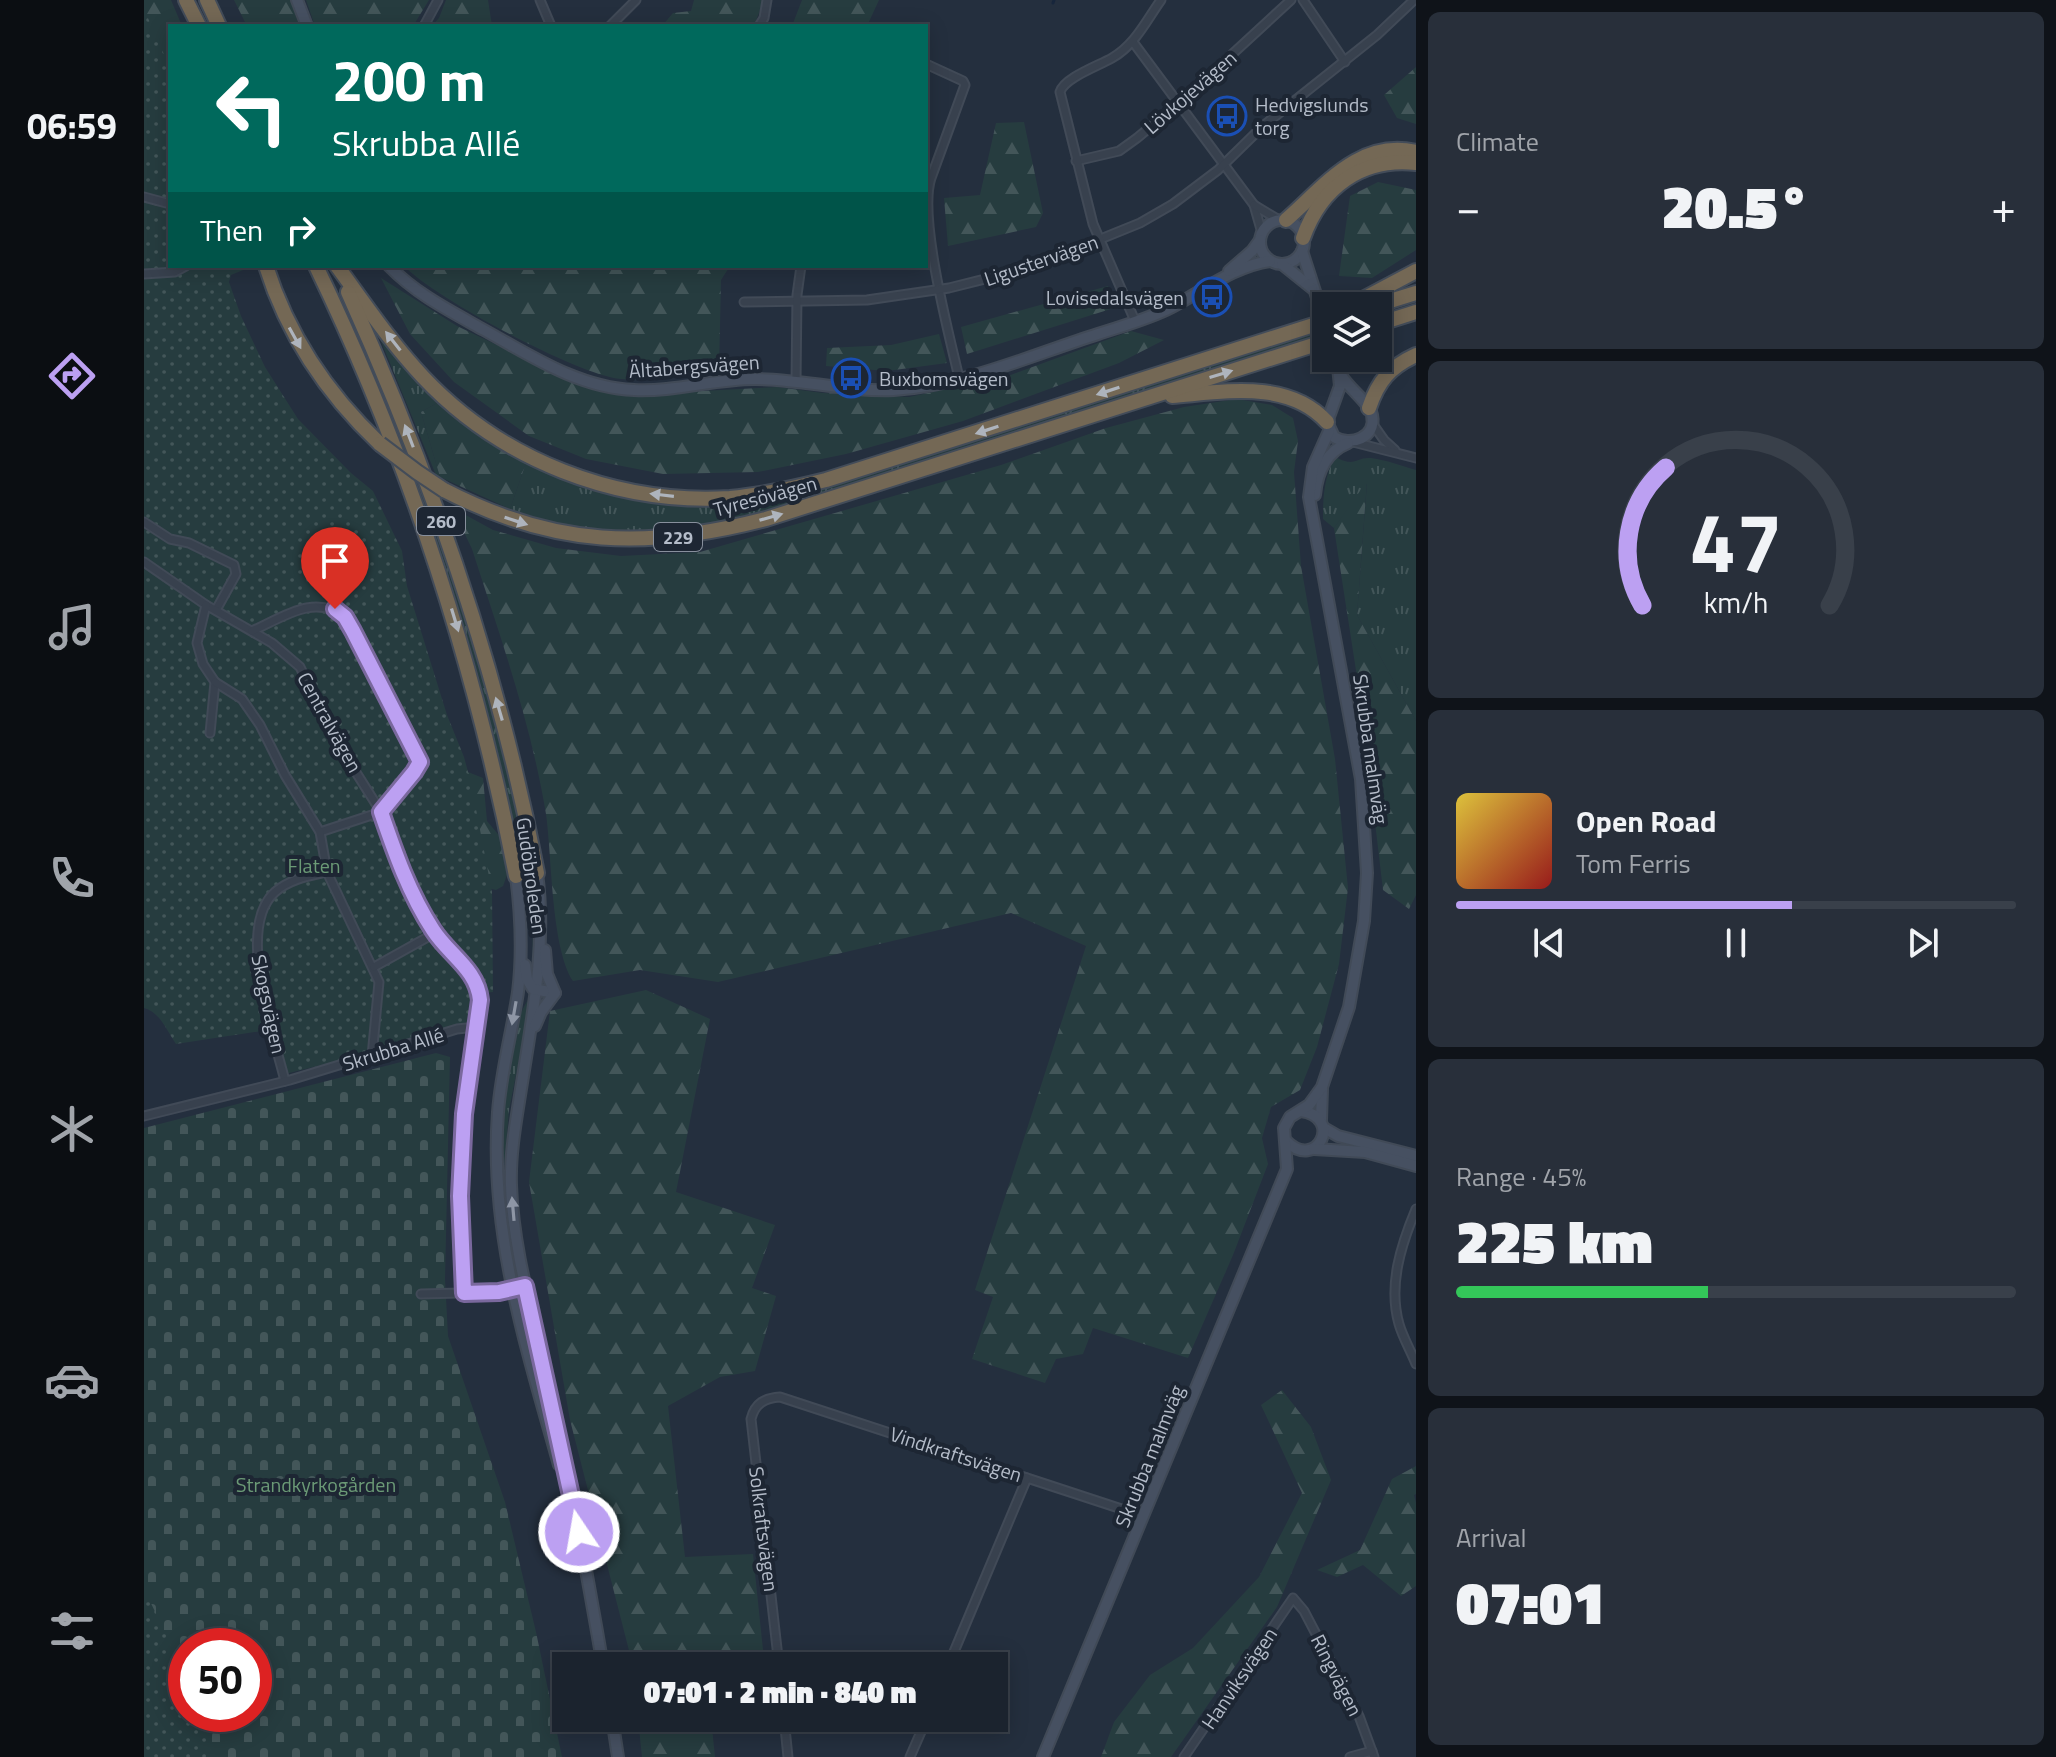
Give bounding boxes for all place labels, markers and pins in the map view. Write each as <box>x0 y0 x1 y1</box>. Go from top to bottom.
place label: Hedvigslunds torg <box>1255 89 1369 143</box>
bus stop icon: Hedvigslunds torg <box>1206 95 1248 137</box>
bus stop icon: Lovisedalsvägen <box>1191 276 1233 318</box>
place label: Lovisedalsvägen <box>1046 282 1184 313</box>
bus stop icon: Buxbomsvägen <box>830 357 872 399</box>
place label: Buxbomsvägen <box>879 363 1009 394</box>
pin <box>301 527 369 609</box>

